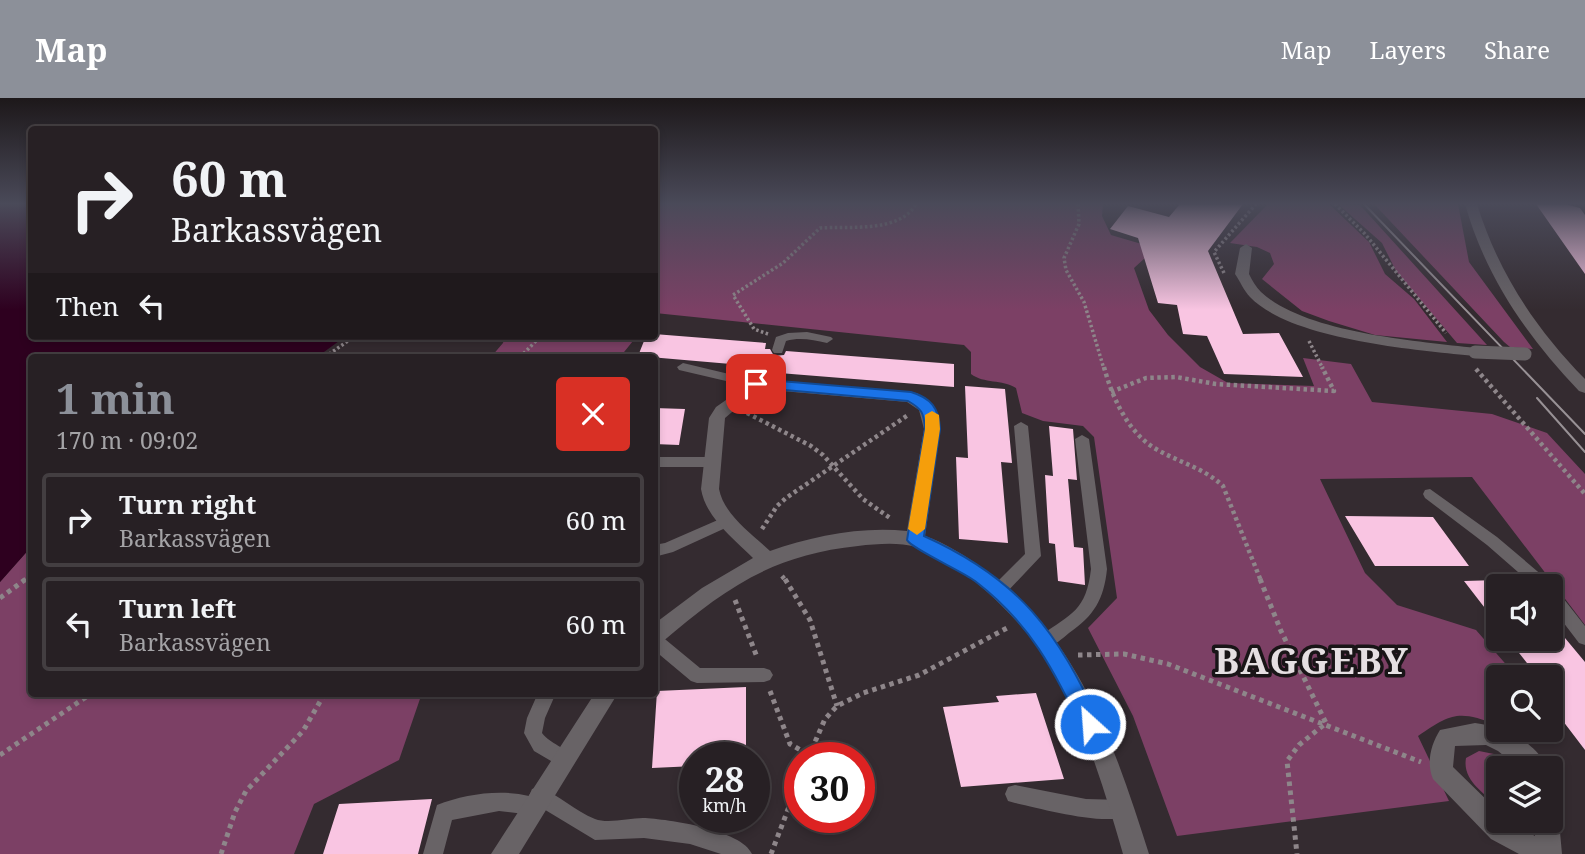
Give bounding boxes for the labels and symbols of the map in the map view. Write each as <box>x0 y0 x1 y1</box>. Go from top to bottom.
pin <box>726 354 786 414</box>
district label: BAGGEBY <box>1214 634 1410 685</box>
position arrow <box>1053 687 1127 761</box>
speed limit sign: 30 <box>784 742 875 833</box>

